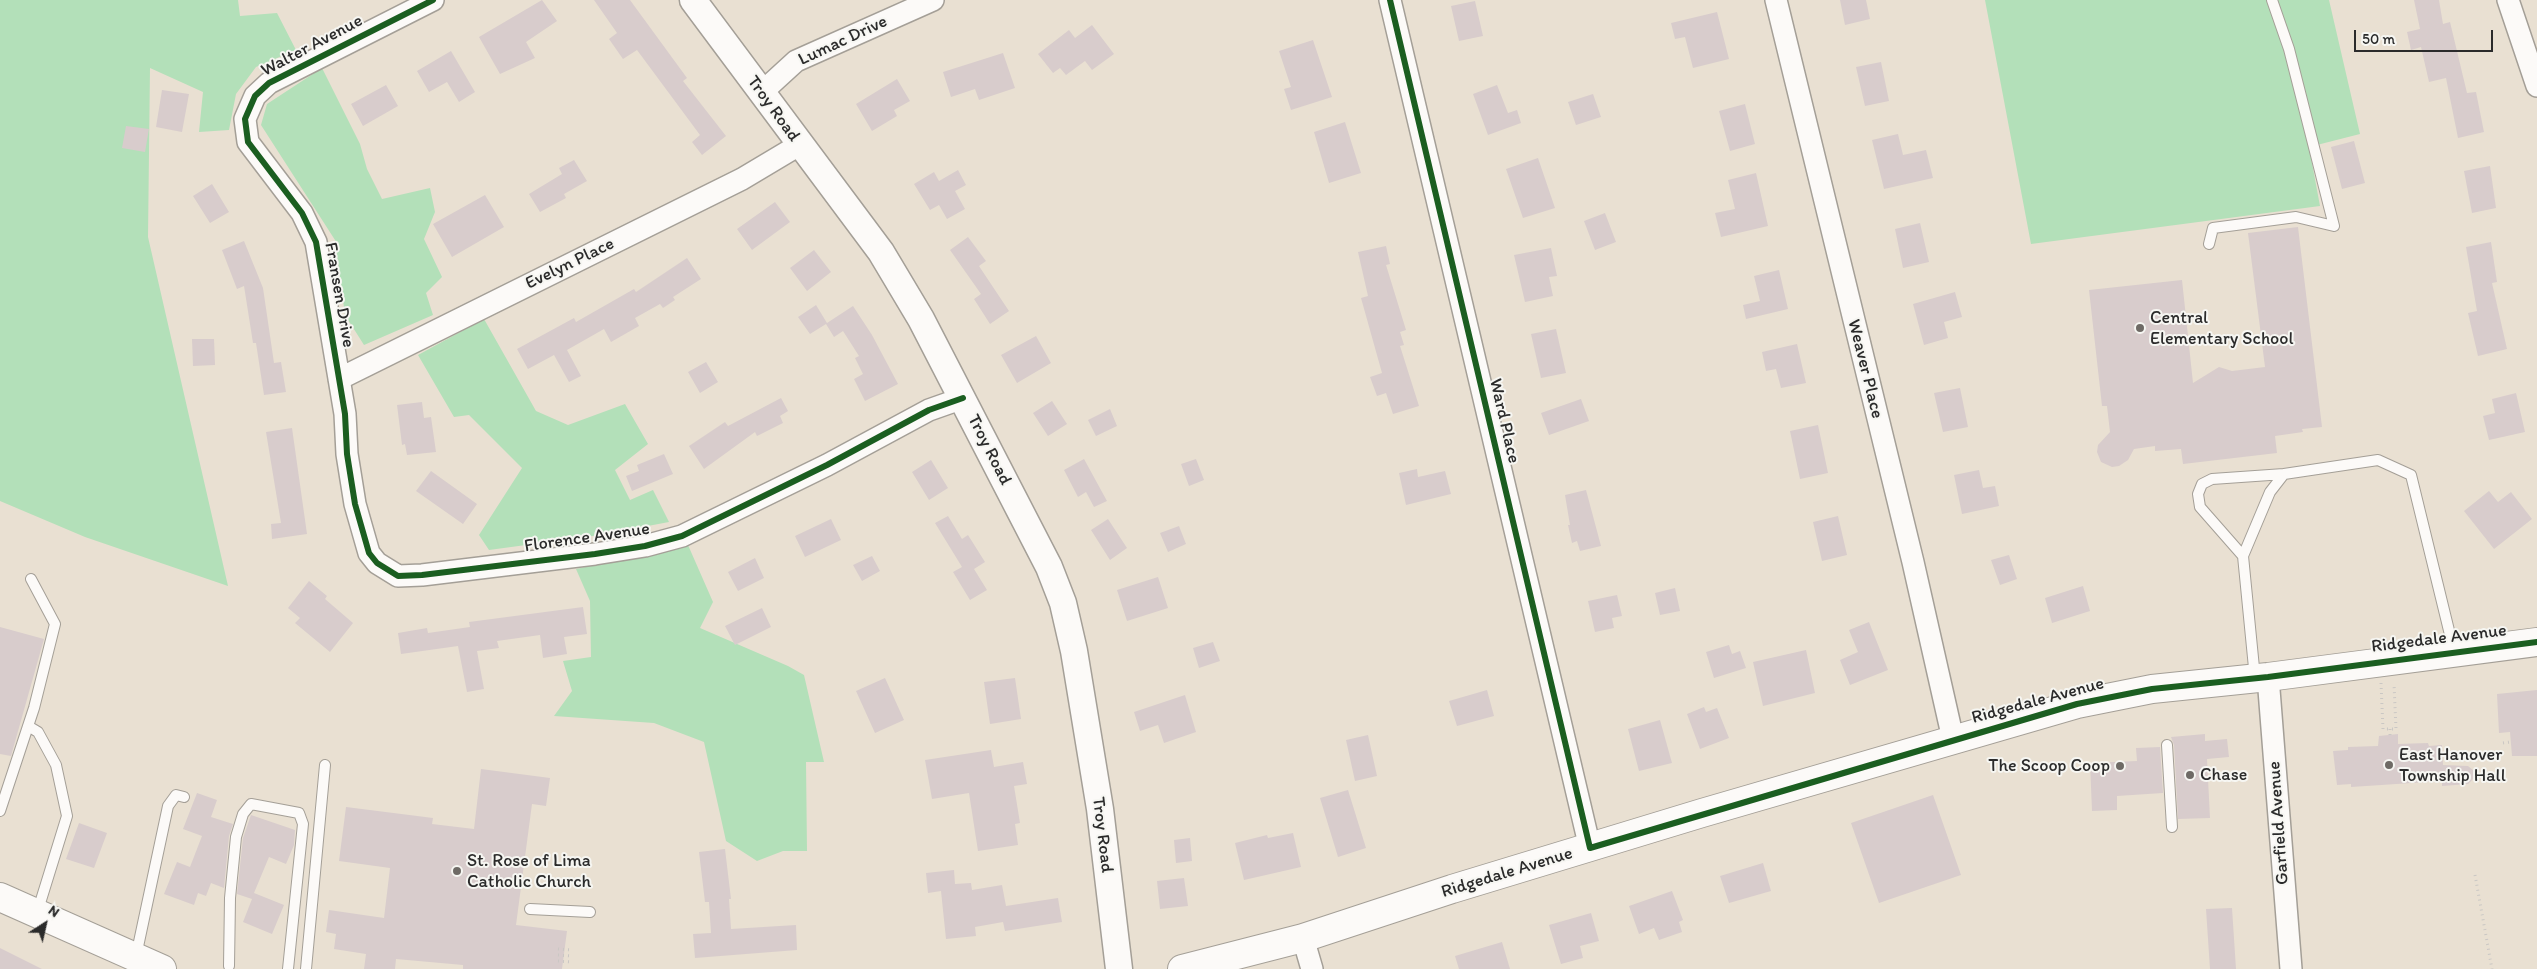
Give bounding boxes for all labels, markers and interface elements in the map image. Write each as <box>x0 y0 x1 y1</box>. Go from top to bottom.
street label: Walter Avenue <box>257 10 367 82</box>
street label: Lumac Drive <box>795 11 891 71</box>
scale bar <box>2357 20 2496 52</box>
text: 50 m <box>2362 30 2395 48</box>
street label: Troy Road <box>742 72 804 146</box>
street label: Evelyn Place <box>522 233 618 295</box>
street label: Fransen Drive <box>319 241 359 349</box>
place label: Central Elementary School <box>2150 307 2294 350</box>
street label: Weaver Place <box>1842 317 1888 421</box>
marker: Central Elementary School <box>2134 322 2146 334</box>
street label: Ward Place <box>1484 376 1524 466</box>
street label: Troy Road <box>962 411 1016 489</box>
street label: Florence Avenue <box>523 518 651 558</box>
street label: Ridgedale Avenue <box>2370 620 2508 658</box>
street label: Ridgedale Avenue <box>1969 673 2107 729</box>
place label: East Hanover Township Hall <box>2399 744 2506 786</box>
place label: The Scoop Coop <box>1988 755 2110 777</box>
marker: East Hanover Township Hall <box>2383 759 2395 771</box>
marker: The Scoop Coop <box>2114 760 2126 772</box>
street label: Garfield Avenue <box>2264 760 2294 886</box>
place label: Chase <box>2200 764 2247 786</box>
marker: Chase <box>2184 769 2196 781</box>
street label: Troy Road <box>1087 796 1117 874</box>
street label: Ridgedale Avenue <box>1439 843 1575 903</box>
place label: St. Rose of Lima Catholic Church <box>467 850 591 892</box>
marker: St. Rose of Lima Catholic Church <box>451 865 463 877</box>
north arrow <box>20 899 70 949</box>
text: N <box>45 902 63 921</box>

